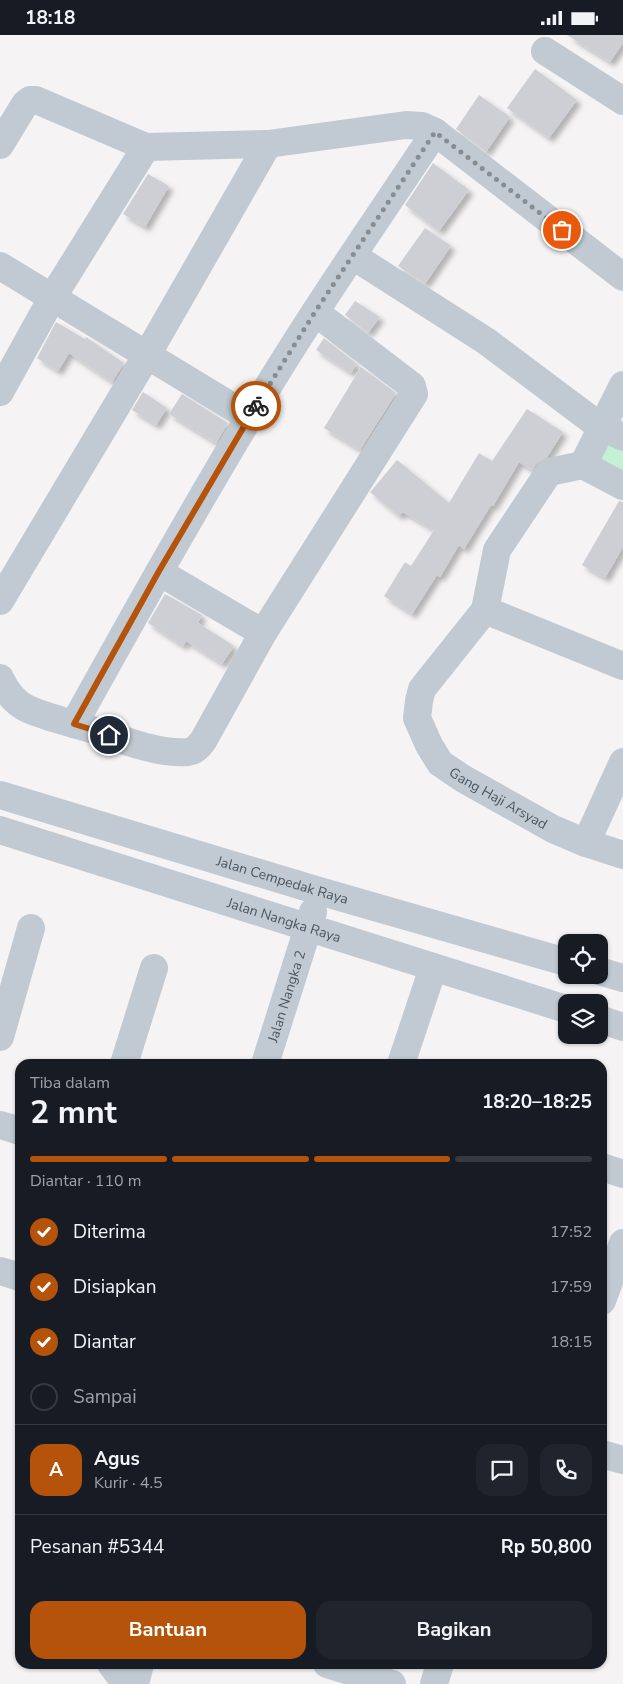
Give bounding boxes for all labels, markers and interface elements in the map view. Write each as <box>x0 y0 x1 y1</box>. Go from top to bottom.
text: 18:18 <box>25 5 75 31</box>
pin <box>541 209 583 251</box>
icon: bag <box>548 216 576 244</box>
courier <box>231 381 281 431</box>
icon: bike <box>242 392 270 420</box>
pin <box>88 714 130 756</box>
icon: home <box>95 721 123 749</box>
street label: Gang Haji Arsyad <box>446 763 551 834</box>
street label: Jalan Cempedak Raya <box>213 851 351 908</box>
street label: Jalan Nangka Raya <box>224 893 343 947</box>
map controls <box>558 934 608 1044</box>
button: locate <box>558 934 608 984</box>
street label: Jalan Nangka 2 <box>263 948 310 1046</box>
button: layers <box>558 994 608 1044</box>
text: Tiba dalam <box>30 1072 110 1094</box>
text: 18:20–18:25 <box>482 1089 592 1115</box>
text: 2 mnt <box>30 1091 117 1134</box>
text: Diantar · 110 m <box>30 1170 141 1192</box>
icon: check <box>30 1218 58 1246</box>
text: Diterima <box>73 1219 146 1245</box>
text: 17:52 <box>550 1221 592 1243</box>
icon: check <box>30 1273 58 1301</box>
text: Disiapkan <box>73 1274 156 1300</box>
text: 17:59 <box>550 1276 592 1298</box>
icon: check <box>30 1328 58 1356</box>
text: Diantar <box>73 1329 136 1355</box>
text: 18:15 <box>550 1331 592 1353</box>
text: Sampai <box>73 1384 137 1410</box>
button: chat <box>476 1444 528 1496</box>
button: phone <box>540 1444 592 1496</box>
text: Agus <box>94 1446 140 1472</box>
text: A <box>49 1457 63 1483</box>
text: Kurir · 4.5 <box>94 1472 163 1494</box>
text: Pesanan #5344 <box>30 1534 164 1560</box>
text: Rp 50,800 <box>501 1534 592 1560</box>
button: Bantuan <box>30 1601 306 1659</box>
button: Bagikan <box>316 1601 592 1659</box>

